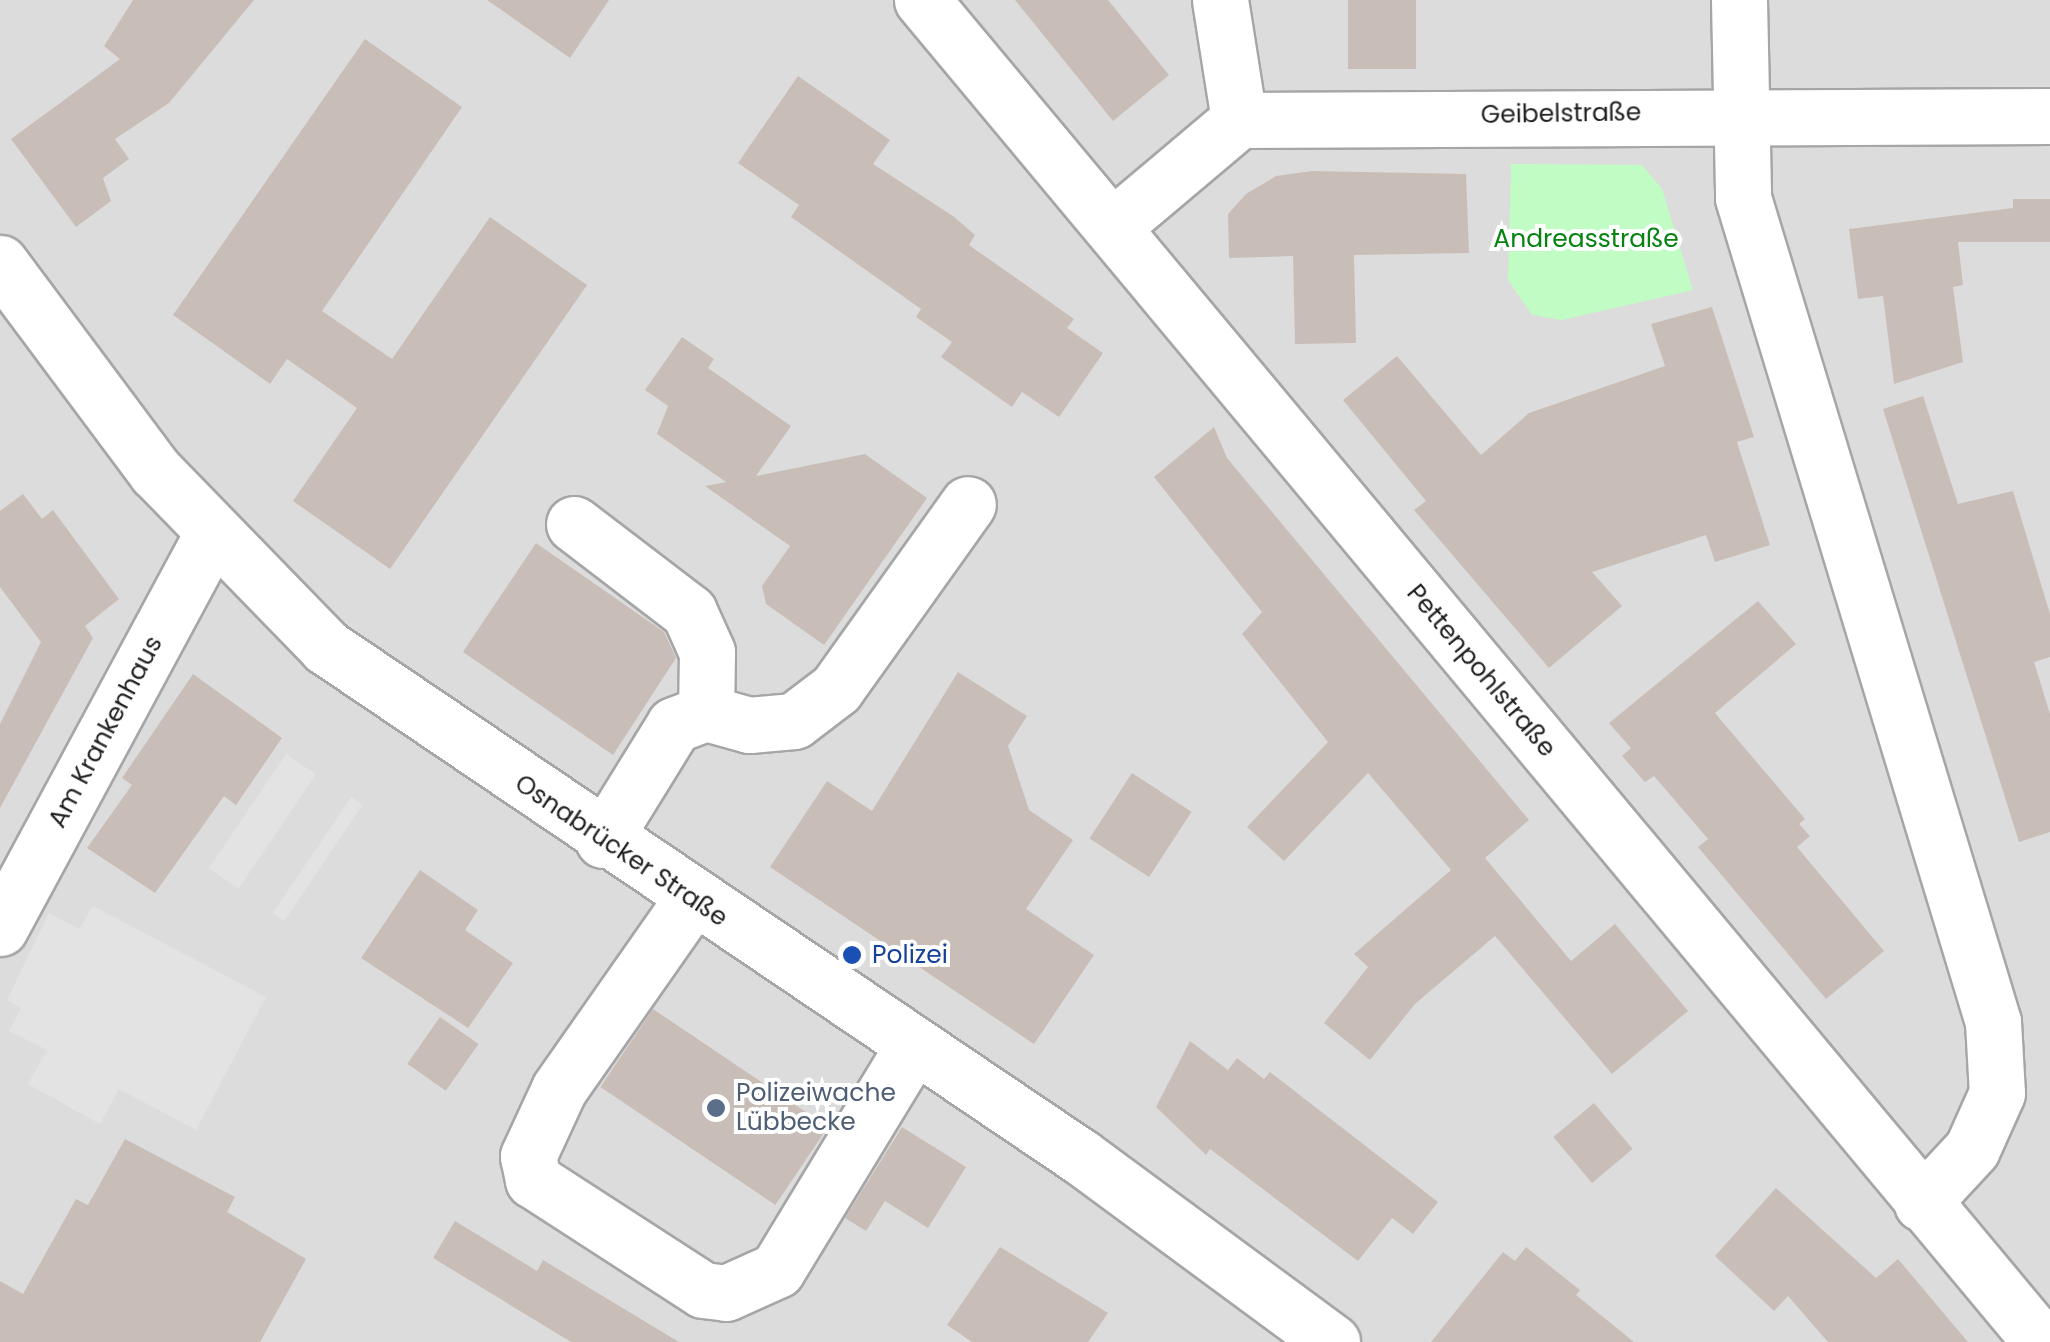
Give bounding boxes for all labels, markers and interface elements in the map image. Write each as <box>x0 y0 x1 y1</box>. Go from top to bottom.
street label: Geibelstraße <box>1480 98 1642 130</box>
park label: Andreasstraße <box>1493 224 1679 254</box>
street label: Pettenpohlstraße <box>1400 579 1562 763</box>
street label: Am Krankenhaus <box>43 631 169 833</box>
street label: Osnabrücker Straße <box>509 769 733 933</box>
place label: Polizei <box>872 940 948 970</box>
marker: Polizei <box>841 944 863 966</box>
place label: Polizeiwache Lübbecke <box>736 1079 896 1138</box>
marker: Polizeiwache Lübbecke <box>705 1097 727 1119</box>

